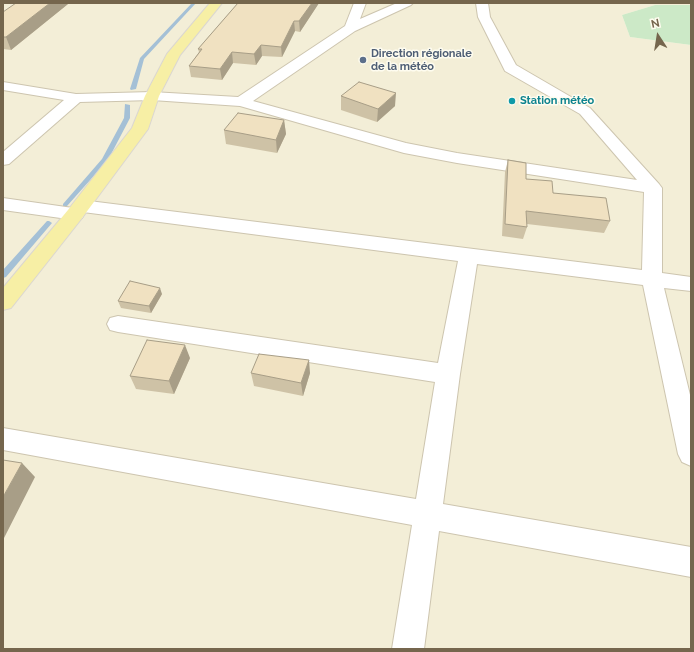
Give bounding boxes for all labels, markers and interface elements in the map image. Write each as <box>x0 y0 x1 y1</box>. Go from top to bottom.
north arrow <box>638 16 678 56</box>
text: N <box>650 17 661 31</box>
place label: Direction régionale de la météo <box>371 47 472 73</box>
marker: Direction régionale de la météo <box>358 55 368 65</box>
place label: Station météo <box>520 94 594 108</box>
marker: Station météo <box>507 96 517 106</box>

